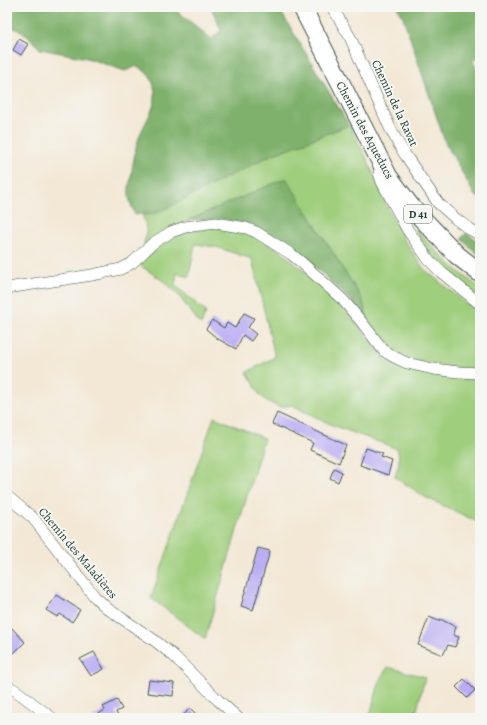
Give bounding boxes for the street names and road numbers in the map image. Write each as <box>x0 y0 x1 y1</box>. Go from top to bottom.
street label: Chemin de la Ravat <box>368 57 422 149</box>
street label: Chemin des Aqueducs <box>332 78 398 182</box>
road number: D 41 <box>404 205 432 223</box>
street label: Chemin des Maladières <box>35 504 121 602</box>

